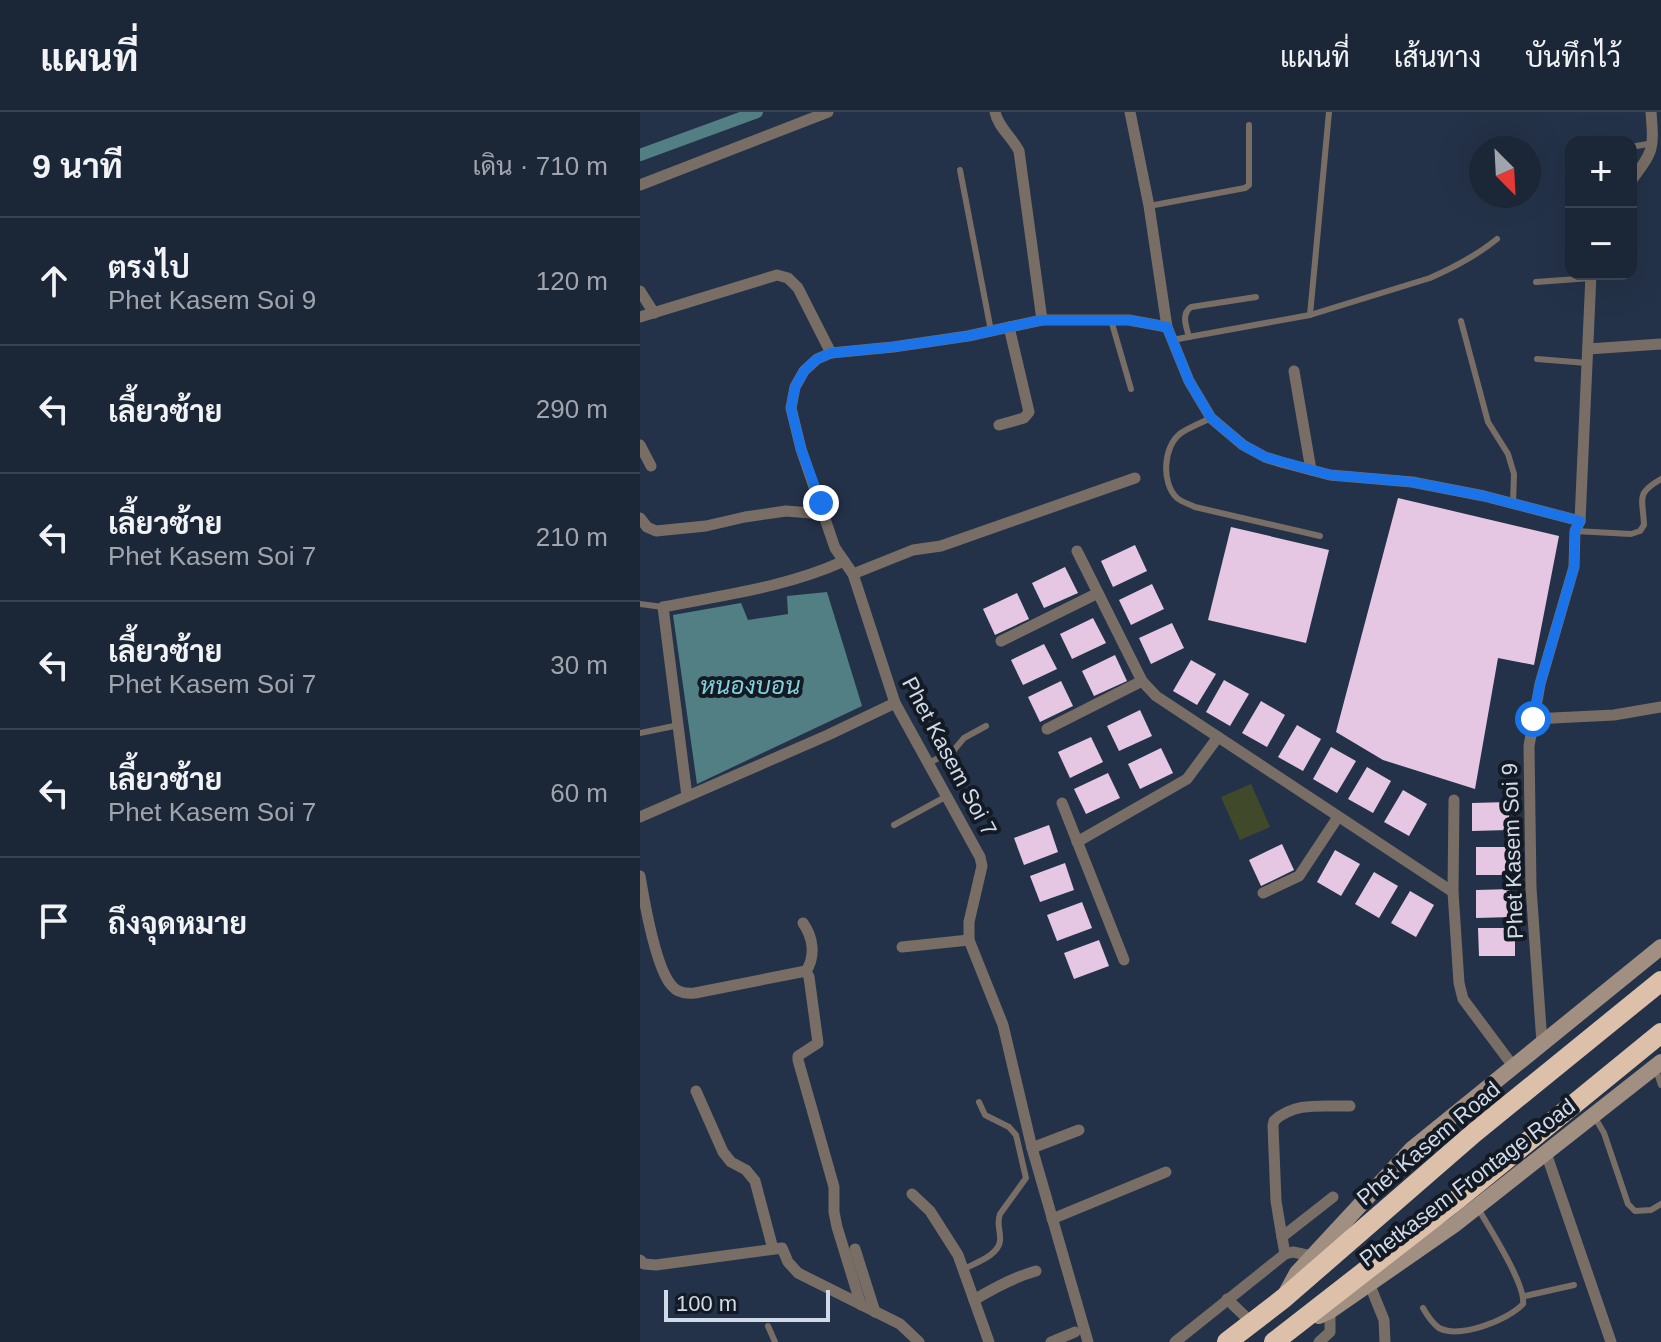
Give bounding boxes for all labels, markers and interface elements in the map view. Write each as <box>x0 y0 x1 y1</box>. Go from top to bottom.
text: แผนที่ <box>40 37 139 79</box>
text: แผนที่ <box>1280 42 1350 73</box>
text: เส้นทาง <box>1394 42 1481 73</box>
text: บันทึกไว้ <box>1525 42 1621 73</box>
north arrow <box>1469 136 1541 208</box>
map controls <box>1565 136 1637 280</box>
button: + <box>1565 136 1637 208</box>
text: 9 นาที <box>32 147 123 185</box>
text: เดิน · 710 m <box>473 151 608 181</box>
button: − <box>1565 208 1637 280</box>
text: ตรงไป <box>108 251 190 284</box>
icon: ahead <box>32 259 76 303</box>
text: 120 m <box>536 266 608 296</box>
text: Phet Kasem Soi 9 <box>108 285 316 315</box>
icon: left <box>32 387 76 431</box>
text: 290 m <box>536 394 608 424</box>
text: เลี้ยวซ้าย <box>108 395 222 428</box>
route end <box>803 485 839 521</box>
text: เลี้ยวซ้าย <box>108 507 222 540</box>
icon: left <box>32 515 76 559</box>
text: 210 m <box>536 522 608 552</box>
text: Phet Kasem Soi 7 <box>108 541 316 571</box>
text: เลี้ยวซ้าย <box>108 635 222 668</box>
icon: left <box>32 643 76 687</box>
text: 30 m <box>550 650 608 680</box>
text: Phet Kasem Soi 7 <box>108 669 316 699</box>
water label: หนองบอน <box>700 672 800 699</box>
street label: Phet Kasem Soi 7 <box>897 673 1002 840</box>
route start <box>1515 701 1551 737</box>
text: เลี้ยวซ้าย <box>108 763 222 796</box>
street label: Phet Kasem Soi 9 <box>1497 763 1528 939</box>
icon: left <box>32 771 76 815</box>
text: 60 m <box>550 778 608 808</box>
text: Phet Kasem Soi 7 <box>108 797 316 827</box>
icon: arrive <box>32 899 76 943</box>
text: ถึงจุดหมาย <box>108 907 247 940</box>
street label: Phet Kasem Road <box>1352 1076 1505 1210</box>
street label: Phetkasem Frontage Road <box>1355 1093 1580 1272</box>
scale bar <box>664 1286 830 1322</box>
text: 100 m <box>676 1291 737 1316</box>

